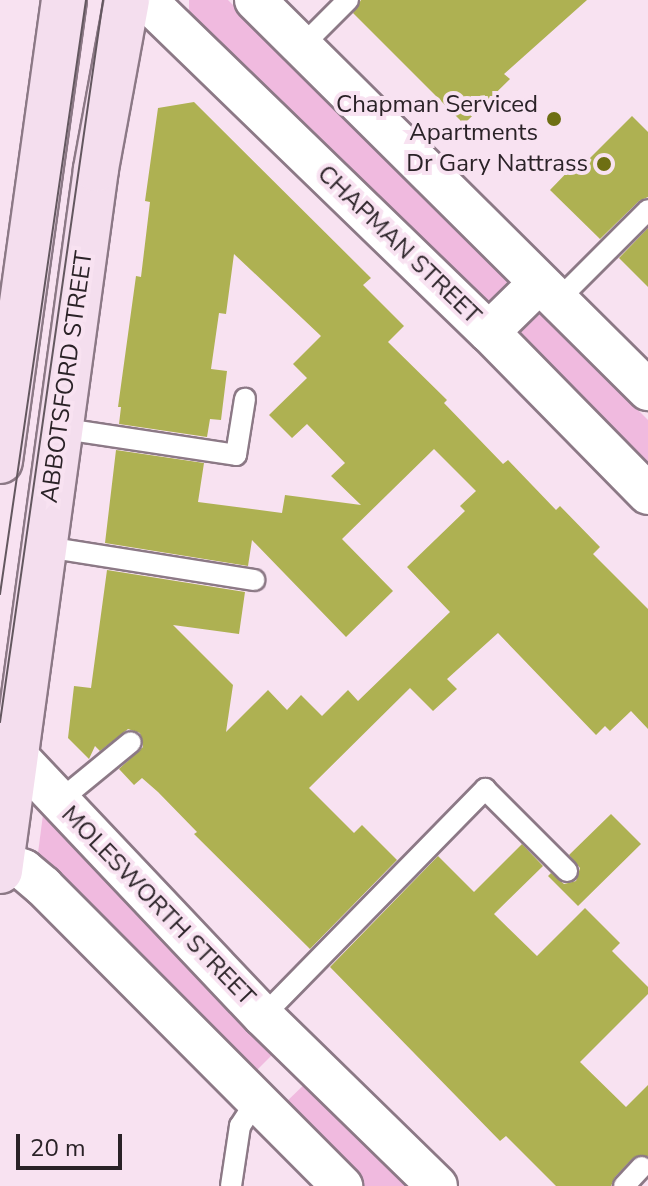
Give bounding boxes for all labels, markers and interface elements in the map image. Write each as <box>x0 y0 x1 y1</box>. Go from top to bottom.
place label: Chapman Serviced Apartments <box>336 91 538 147</box>
marker: Chapman Serviced Apartments <box>545 110 563 128</box>
place label: Dr Gary Nattrass <box>406 150 588 178</box>
marker: Dr Gary Nattrass <box>595 155 613 173</box>
street label: CHAPMAN STREET <box>311 160 487 330</box>
street label: ABBOTSFORD STREET <box>35 249 99 505</box>
street label: MOLESWORTH STREET <box>55 800 261 1012</box>
scale bar <box>20 1118 126 1168</box>
text: 20 m <box>30 1132 86 1164</box>

